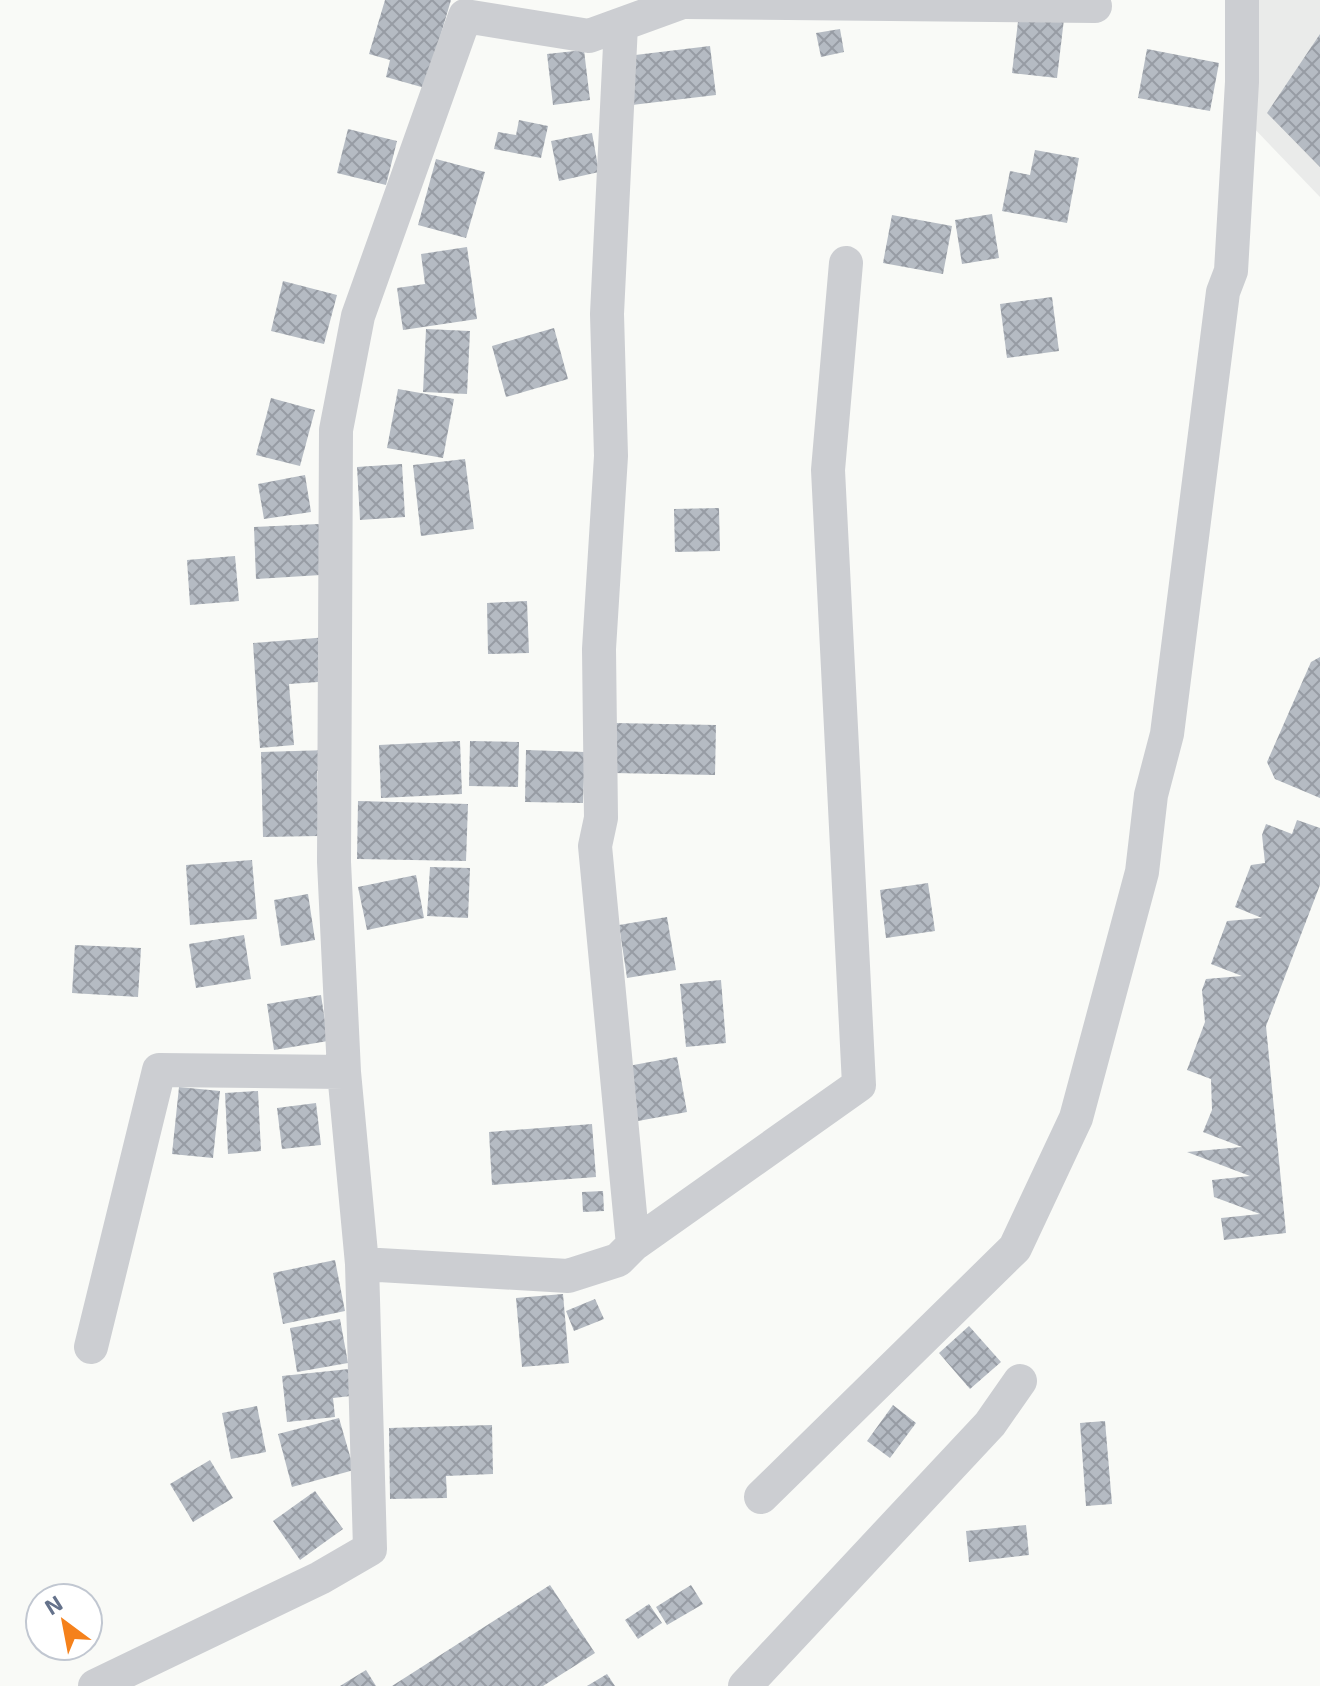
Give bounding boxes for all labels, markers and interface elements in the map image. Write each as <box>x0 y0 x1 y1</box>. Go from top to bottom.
north arrow <box>24 1582 104 1662</box>
text: N <box>39 1589 66 1619</box>

